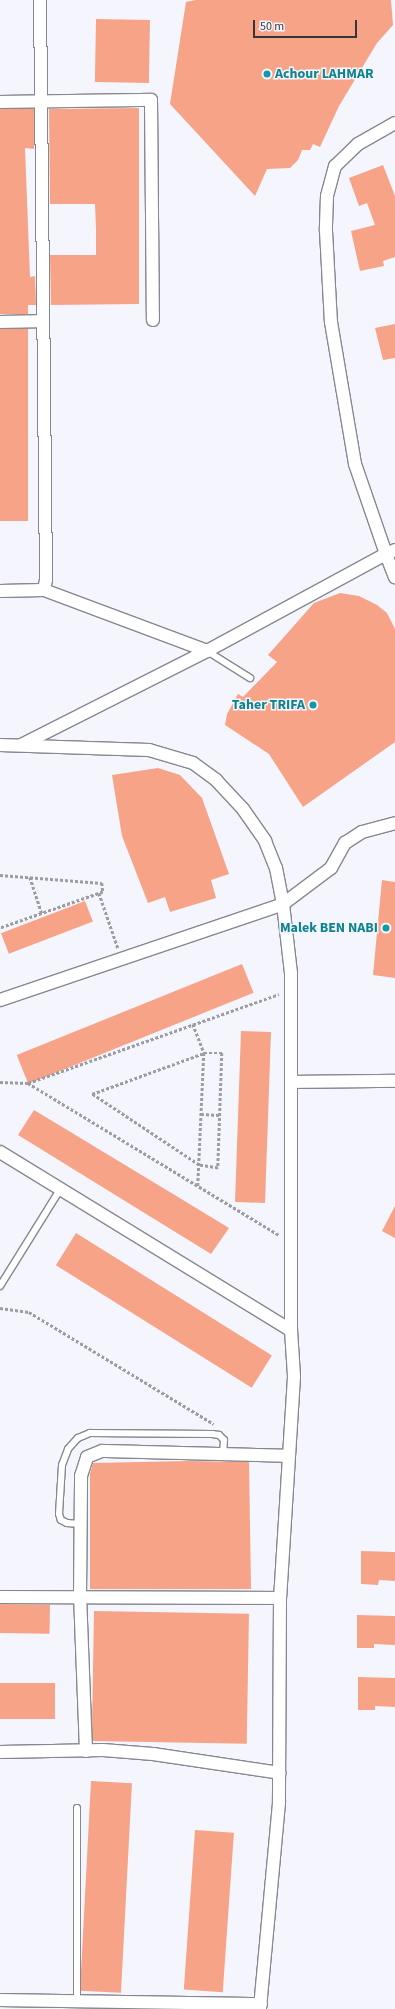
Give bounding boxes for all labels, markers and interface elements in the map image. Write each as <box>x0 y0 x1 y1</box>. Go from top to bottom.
scale bar <box>255 12 359 38</box>
text: 50 m <box>260 18 284 35</box>
place label: Achour LAHMAR <box>275 66 374 82</box>
marker: Achour LAHMAR <box>262 69 272 79</box>
place label: Taher TRIFA <box>232 697 305 713</box>
marker: Taher TRIFA <box>308 700 318 710</box>
place label: Malek BEN NABI <box>280 920 378 936</box>
marker: Malek BEN NABI <box>381 923 391 933</box>

